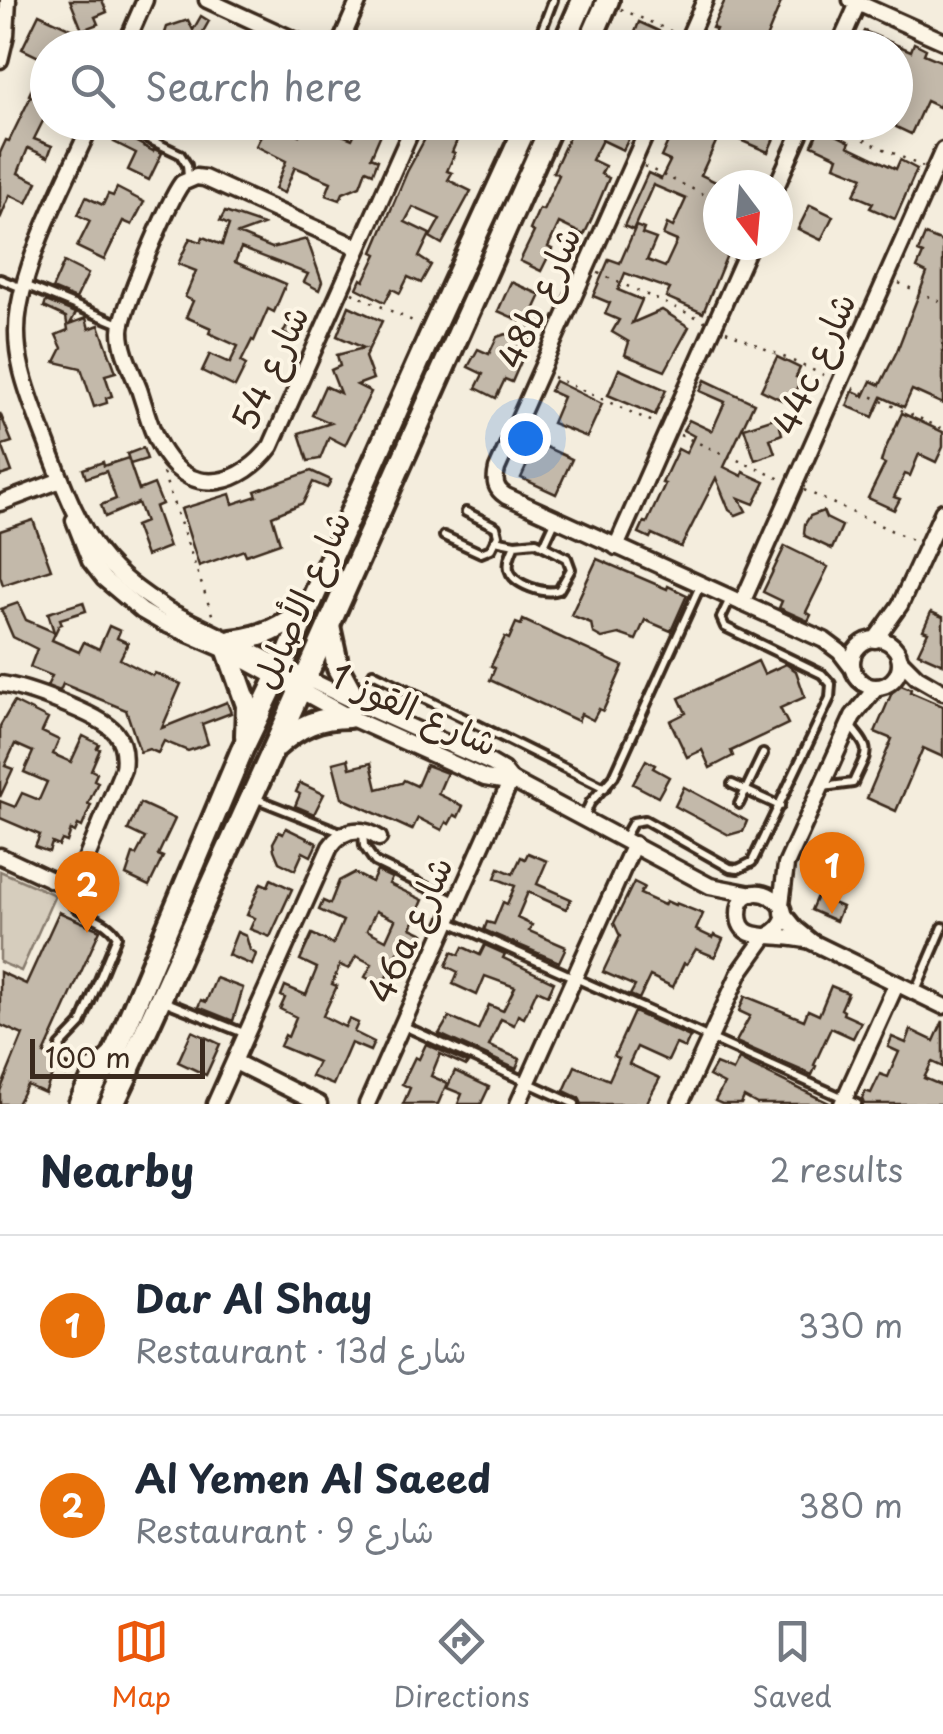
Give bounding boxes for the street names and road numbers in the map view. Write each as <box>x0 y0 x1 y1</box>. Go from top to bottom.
street label: 48b شارع <box>483 217 594 377</box>
street label: 44c شارع <box>758 283 869 443</box>
street label: شارع 54 <box>217 296 322 439</box>
street label: شارع الأصايل <box>237 501 364 697</box>
street label: شارع القوز 1 <box>323 647 507 769</box>
street label: 46a شارع <box>353 847 466 1011</box>

